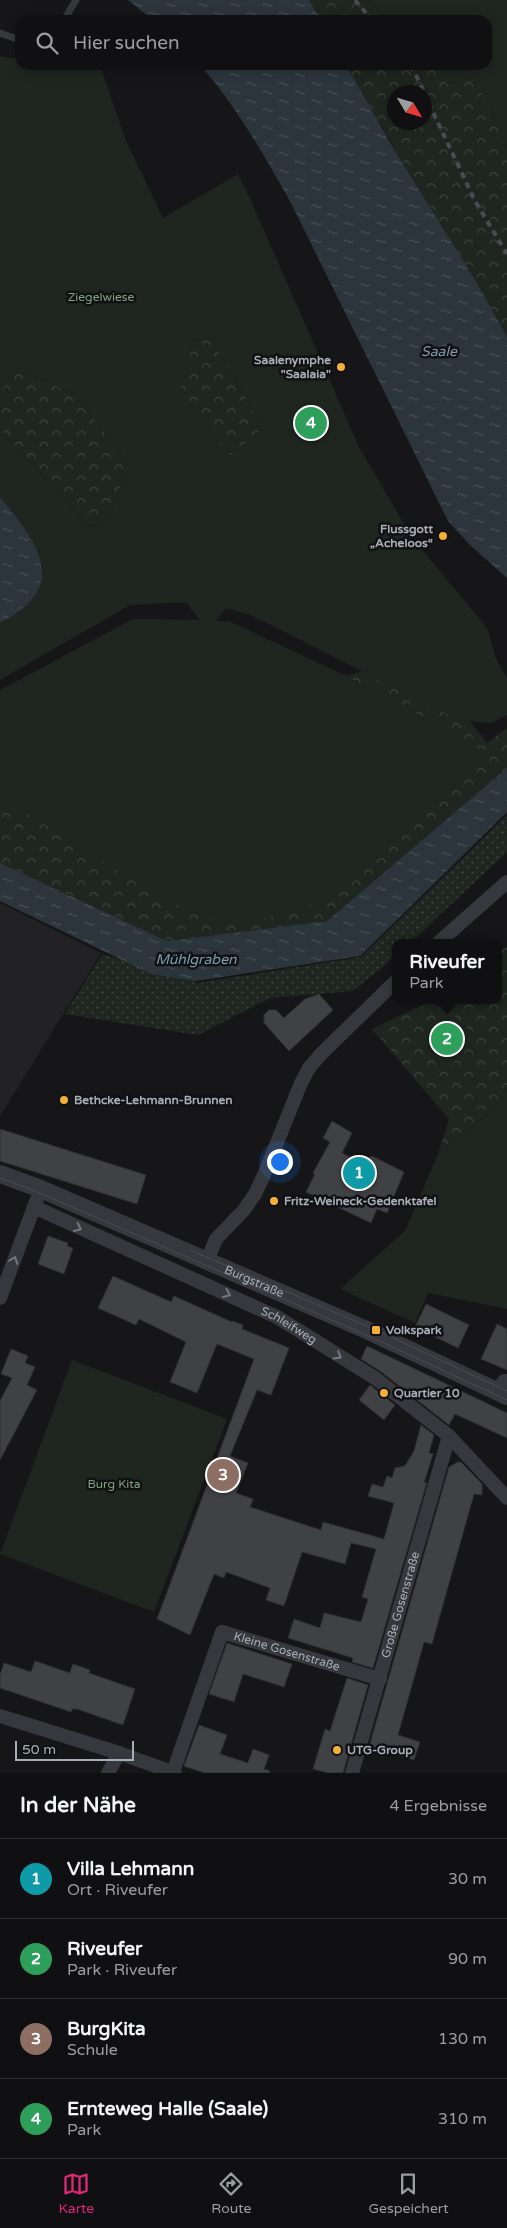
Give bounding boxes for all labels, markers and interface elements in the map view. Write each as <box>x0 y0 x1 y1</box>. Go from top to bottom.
search box <box>15 15 492 70</box>
icon: search <box>33 29 61 57</box>
text: Hier suchen <box>73 32 180 54</box>
north arrow <box>387 85 432 130</box>
park label: Ziegelwiese <box>68 290 135 304</box>
water label: Saale <box>421 343 458 360</box>
place label: Saalenymphe "Saalaia" <box>254 353 331 381</box>
marker: Saalenymphe "Saalaia" <box>335 361 347 373</box>
pin: 4 <box>295 404 327 442</box>
place label: Flussgott „Acheloos“ <box>370 522 433 550</box>
marker: Flussgott „Acheloos“ <box>437 530 449 542</box>
popup <box>392 939 502 1004</box>
water label: Mühlgraben <box>155 951 237 968</box>
text: Riveufer <box>409 951 485 973</box>
text: Park <box>409 973 444 993</box>
pin: 2 <box>431 1020 463 1058</box>
place label: Bethcke-Lehmann-Brunnen <box>74 1093 233 1107</box>
marker: Bethcke-Lehmann-Brunnen <box>58 1094 70 1106</box>
your location <box>267 1149 293 1175</box>
pin: 1 <box>343 1154 375 1192</box>
place label: Fritz-Weineck-Gedenktafel <box>284 1194 437 1208</box>
marker: Fritz-Weineck-Gedenktafel <box>268 1195 280 1207</box>
one-way arrow <box>73 1222 82 1233</box>
one-way arrow <box>8 1256 18 1265</box>
street label: Burgstraße <box>222 1262 286 1300</box>
one-way arrow <box>221 1288 230 1298</box>
street label: Schleifweg <box>259 1304 319 1347</box>
place label: Volkspark <box>386 1323 442 1338</box>
marker: Volkspark <box>370 1324 382 1336</box>
one-way arrow <box>333 1350 342 1360</box>
place label: Quartier 10 <box>394 1386 460 1400</box>
marker: Quartier 10 <box>378 1387 390 1399</box>
pin: 3 <box>207 1456 239 1494</box>
park label: Burg Kita <box>87 1477 141 1491</box>
street label: Große Gosenstraße <box>378 1550 422 1660</box>
street label: Kleine Gosenstraße <box>232 1629 342 1674</box>
scale bar <box>15 1738 134 1761</box>
text: 50 m <box>22 1741 56 1758</box>
place label: UTG-Group <box>347 1743 413 1758</box>
marker: UTG-Group <box>331 1744 343 1756</box>
text: In der Nähe <box>20 1793 136 1818</box>
text: 4 Ergebnisse <box>389 1796 487 1816</box>
text: Villa Lehmann <box>67 1858 194 1880</box>
text: 1 <box>31 1869 41 1889</box>
text: 30 m <box>448 1869 487 1889</box>
text: Ort · Riveufer <box>67 1880 168 1900</box>
text: Riveufer <box>67 1938 142 1960</box>
text: 2 <box>31 1949 41 1969</box>
text: 90 m <box>448 1949 487 1969</box>
text: Park · Riveufer <box>67 1960 177 1980</box>
text: BurgKita <box>67 2018 146 2040</box>
text: 3 <box>31 2029 41 2049</box>
text: 130 m <box>438 2029 487 2049</box>
text: Schule <box>67 2040 118 2060</box>
text: Ernteweg Halle (Saale) <box>67 2098 268 2120</box>
text: 4 <box>31 2109 41 2129</box>
text: 310 m <box>438 2109 487 2129</box>
text: Park <box>67 2120 101 2140</box>
tab: Karte <box>58 2170 94 2217</box>
tab: Route <box>211 2170 251 2217</box>
tab: Gespeichert <box>368 2170 449 2217</box>

